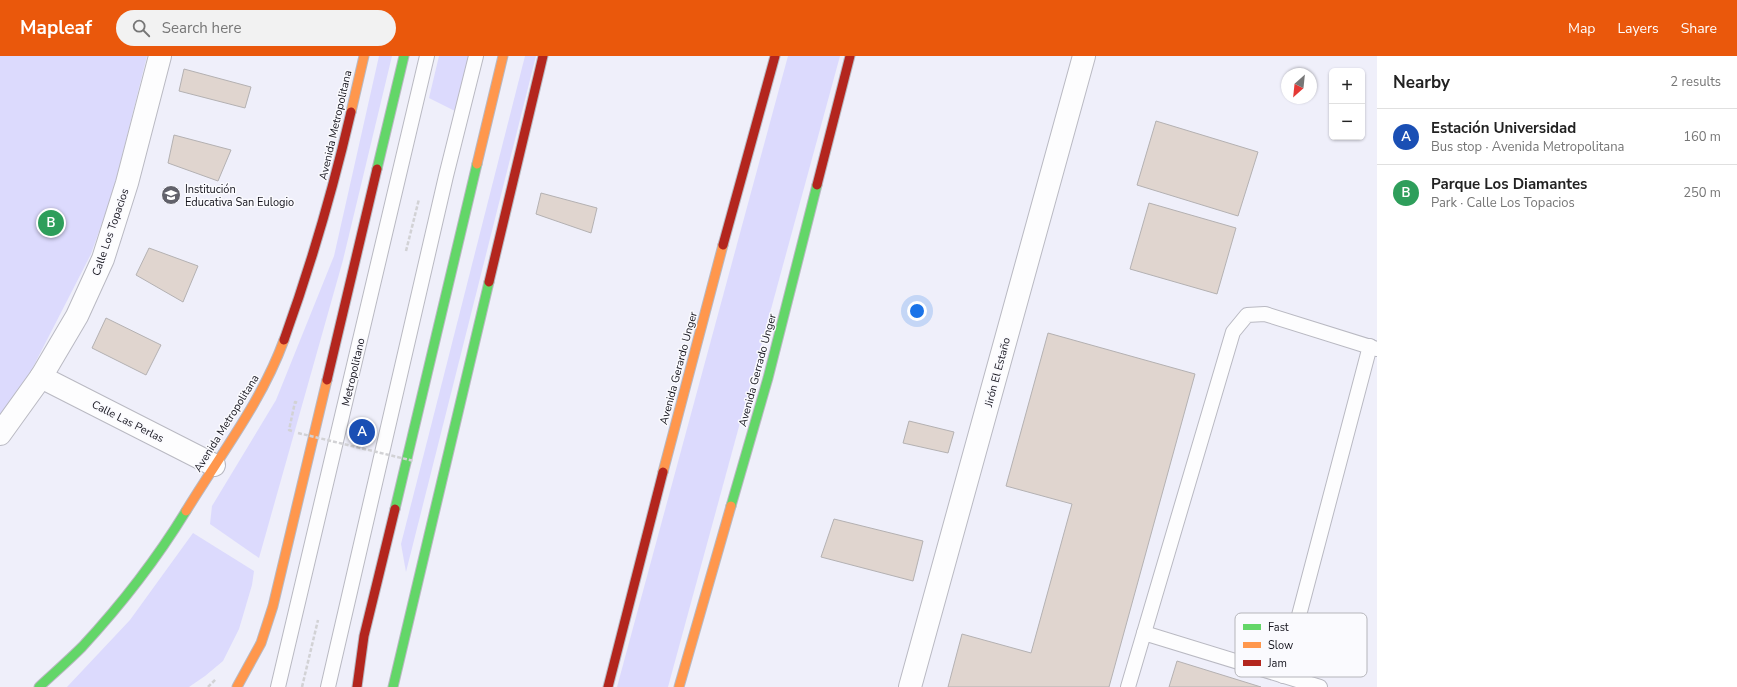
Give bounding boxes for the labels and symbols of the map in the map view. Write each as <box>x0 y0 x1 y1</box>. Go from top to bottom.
north arrow <box>1281 68 1317 104</box>
street label: Avenida Metropolitana <box>316 69 355 181</box>
place label: Institución Educativa San Eulogio <box>185 182 294 210</box>
school or university icon: Institución Educativa San Eulogio <box>160 184 182 206</box>
street label: Calle Los Topacios <box>88 186 132 278</box>
pin: B <box>38 208 64 238</box>
your location <box>907 301 927 321</box>
street label: Avenida Gerardo Unger <box>656 310 701 426</box>
street label: Avenida Gerrado Unger <box>735 312 780 428</box>
street label: Jirón El Estaño <box>981 336 1014 409</box>
street label: Metropolitano <box>338 337 369 408</box>
street label: Avenida Metropolitana <box>190 372 263 475</box>
street label: Calle Las Perlas <box>89 397 166 446</box>
pin: A <box>349 417 375 447</box>
legend <box>1235 613 1367 677</box>
text: Fast <box>1268 620 1289 635</box>
text: Slow <box>1268 638 1293 653</box>
text: Jam <box>1267 656 1287 671</box>

